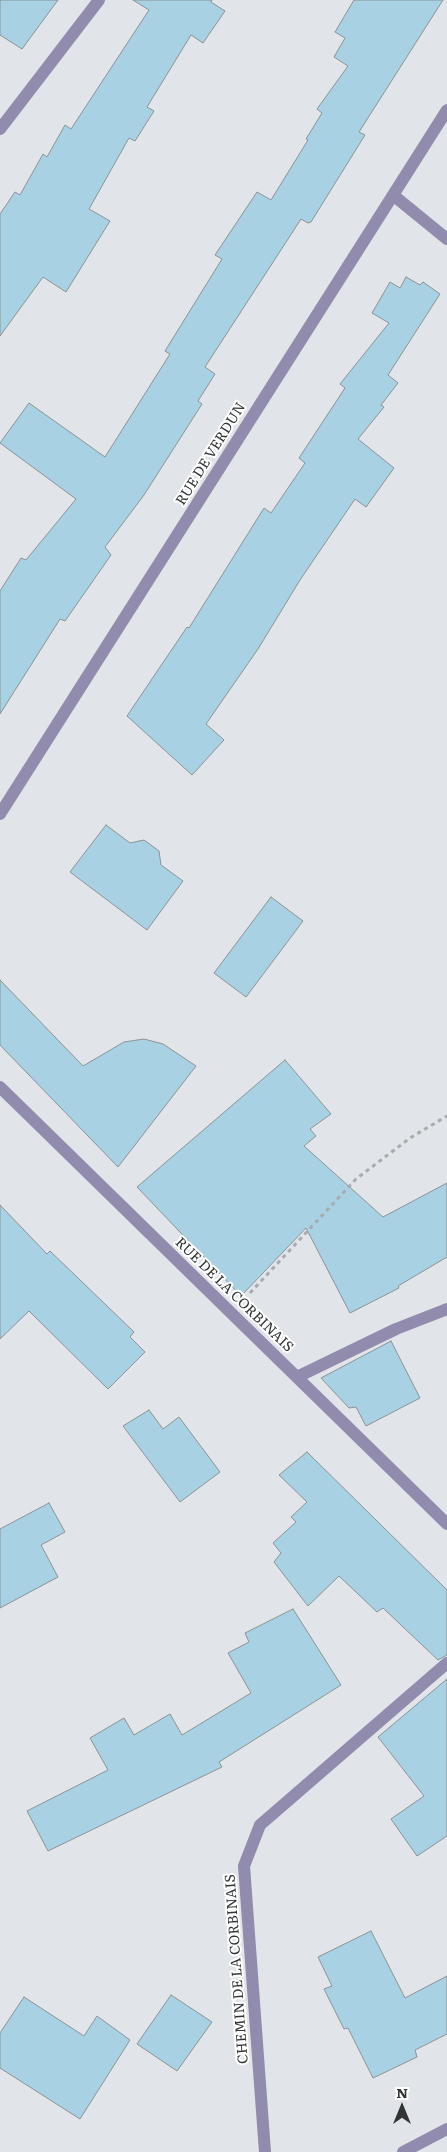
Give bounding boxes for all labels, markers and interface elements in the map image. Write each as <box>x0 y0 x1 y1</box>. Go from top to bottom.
street label: RUE DE VERDUN <box>173 400 249 508</box>
street label: RUE DE LA CORBINAIS <box>171 1234 297 1356</box>
street label: CHEMIN DE LA CORBINAIS <box>222 1874 252 2064</box>
north arrow <box>377 2082 427 2132</box>
text: N <box>396 2082 408 2102</box>

